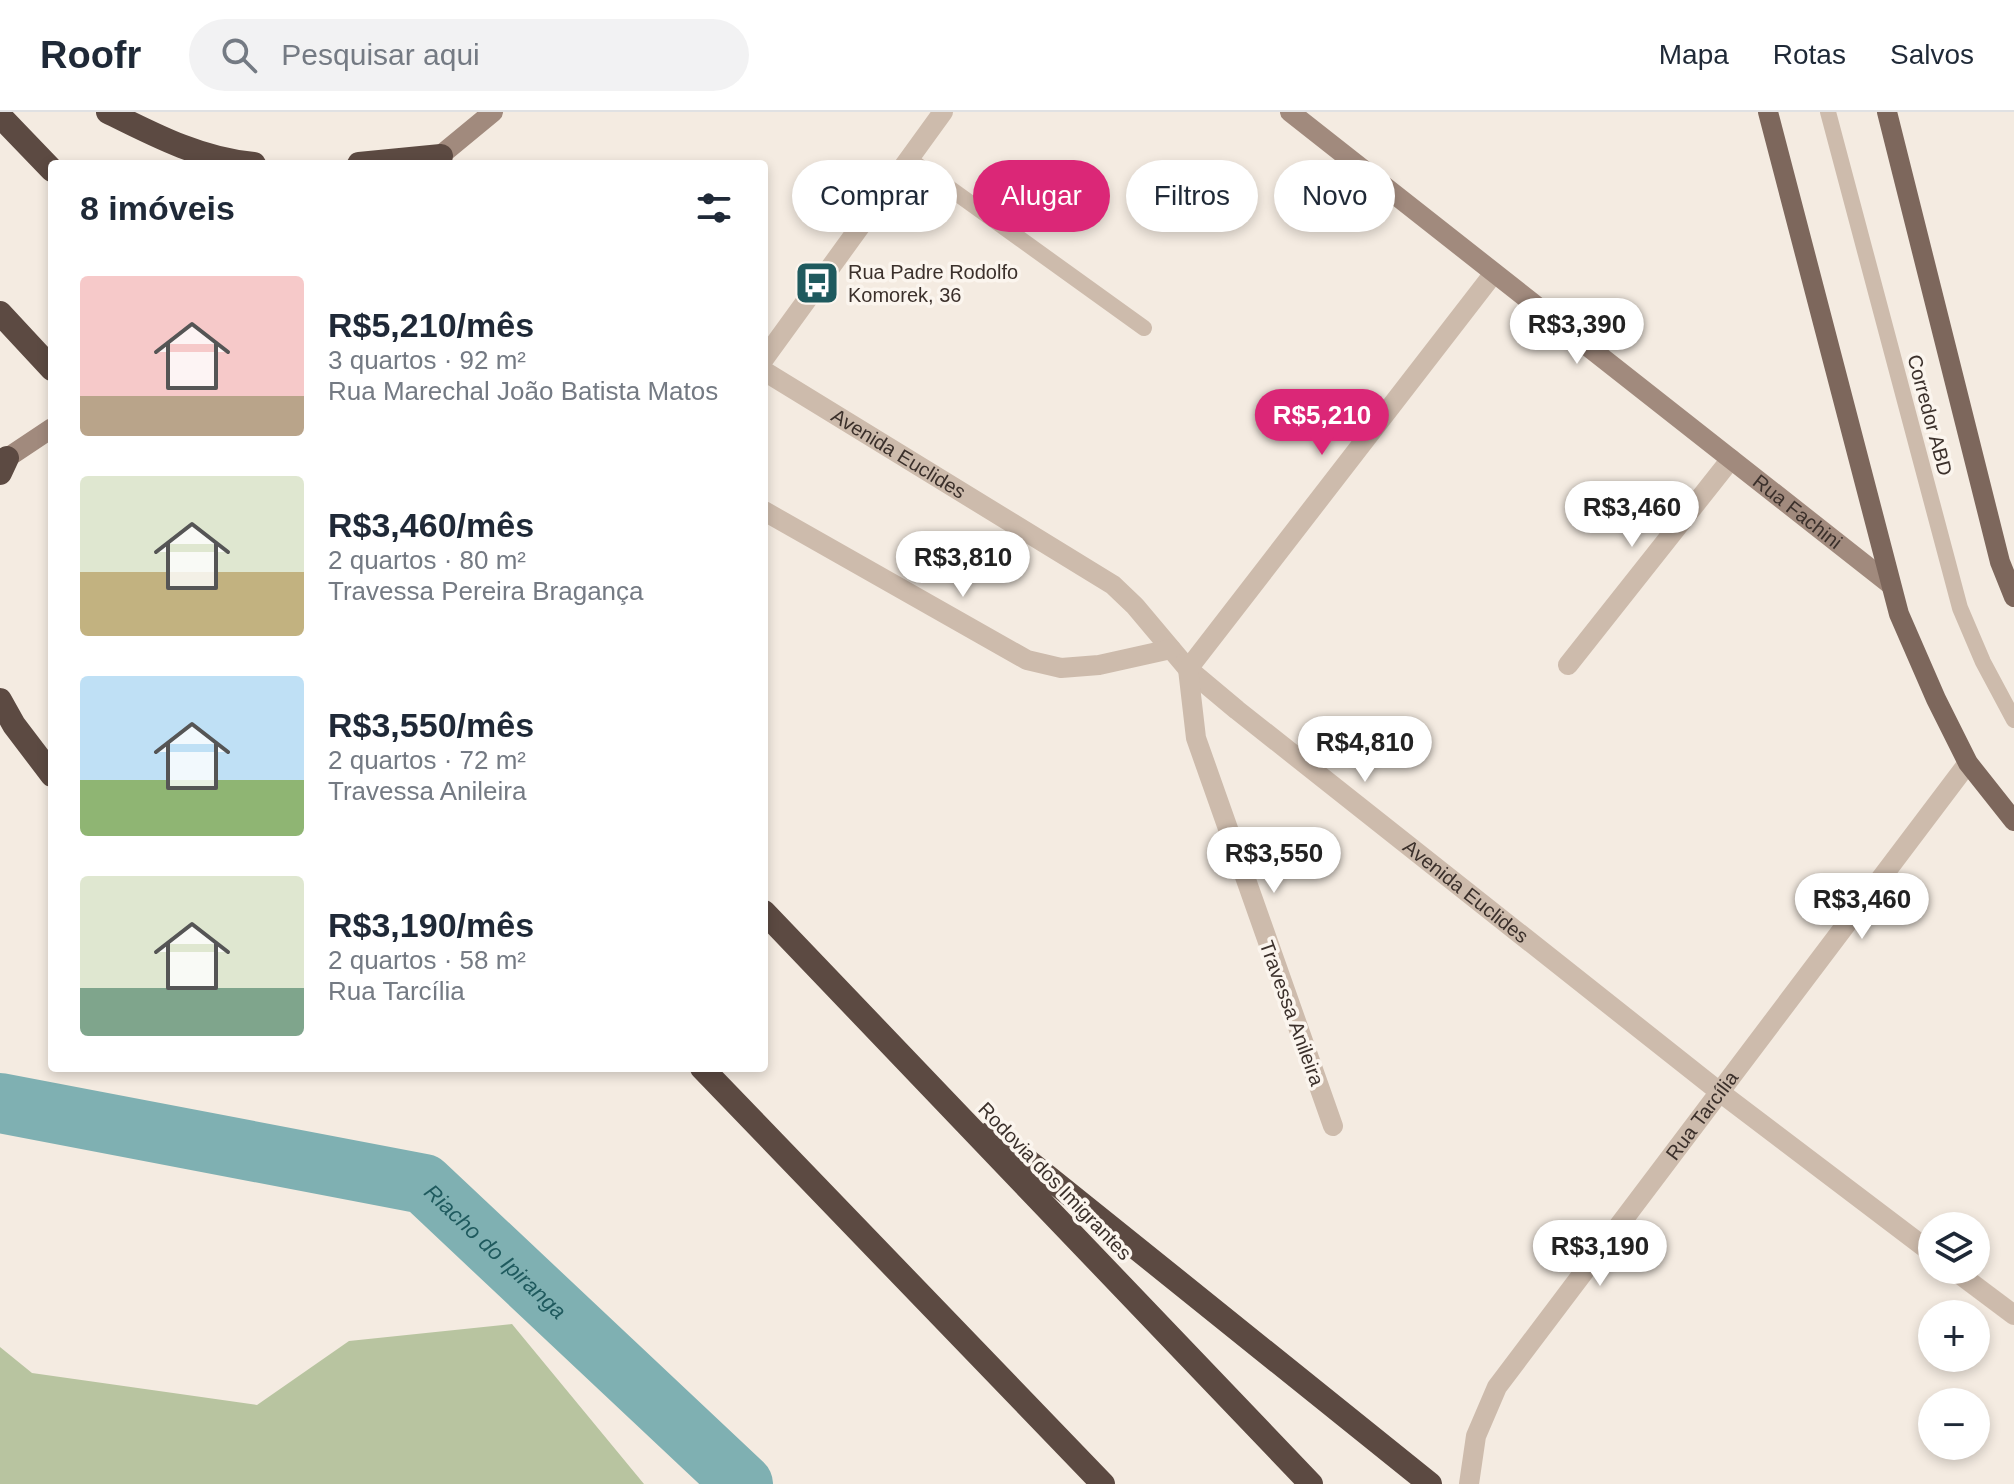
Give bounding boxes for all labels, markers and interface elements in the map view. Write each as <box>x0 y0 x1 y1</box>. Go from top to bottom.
search box <box>189 19 749 91</box>
icon: search <box>217 33 261 77</box>
text: Roofr <box>40 34 141 76</box>
text: Pesquisar aqui <box>281 38 480 71</box>
text: Mapa <box>1659 39 1729 70</box>
text: Rotas <box>1773 39 1846 70</box>
text: Salvos <box>1890 39 1974 70</box>
chip: Comprar <box>792 160 957 232</box>
chip: Alugar <box>973 160 1110 232</box>
chip: Filtros <box>1126 160 1258 232</box>
chip: Novo <box>1274 160 1395 232</box>
icon: filters <box>692 186 736 230</box>
text: 8 imóveis <box>80 189 235 227</box>
bus stop icon: Rua Padre Rodolfo Komorek, 36 <box>793 259 841 307</box>
place label: Rua Padre Rodolfo Komorek, 36 <box>848 261 1018 306</box>
pin: R$3,390 <box>1503 298 1651 366</box>
text: R$5,210/mês <box>328 306 534 344</box>
icon: home <box>144 308 240 404</box>
text: R$3,390 <box>1528 309 1626 339</box>
text: 3 quartos · 92 m² <box>328 345 526 375</box>
street label: Corredor ABD <box>1903 352 1957 478</box>
text: Rua Marechal João Batista Matos <box>328 376 718 406</box>
pin: R$5,210 <box>1248 389 1396 457</box>
text: R$5,210 <box>1273 400 1371 430</box>
street label: Avenida Euclides <box>828 404 970 503</box>
street label: Rua Fachini <box>1749 470 1846 553</box>
pin: R$3,460 <box>1558 481 1706 549</box>
text: R$3,460 <box>1583 492 1681 522</box>
text: R$3,460/mês <box>328 506 534 544</box>
icon: home <box>144 508 240 604</box>
pin: R$3,810 <box>889 531 1037 599</box>
text: R$3,810 <box>914 542 1012 572</box>
text: 2 quartos · 80 m² <box>328 545 526 575</box>
text: Travessa Pereira Bragança <box>328 576 644 606</box>
text: R$3,550/mês <box>328 706 534 744</box>
icon: home <box>144 708 240 804</box>
pin: R$4,810 <box>1291 716 1439 784</box>
text: R$4,810 <box>1316 727 1414 757</box>
text: 2 quartos · 72 m² <box>328 745 526 775</box>
text: Travessa Anileira <box>328 776 526 806</box>
pin: R$3,550 <box>1200 827 1348 895</box>
street label: Avenida Euclides <box>1399 835 1533 947</box>
text: R$3,550 <box>1225 838 1323 868</box>
pin: R$3,460 <box>1788 873 1936 941</box>
text: R$3,460 <box>1813 884 1911 914</box>
text: R$3,190/mês <box>328 906 534 944</box>
icon: home <box>144 908 240 1004</box>
street label: Travessa Anileira <box>1256 938 1329 1089</box>
text: 2 quartos · 58 m² <box>328 945 526 975</box>
text: Rua Tarcília <box>328 976 465 1006</box>
street label: Rua Tarcília <box>1661 1066 1743 1164</box>
street label: Rodovia dos Imigrantes <box>974 1098 1136 1264</box>
water label: Riacho do Ipiranga <box>419 1179 571 1324</box>
map controls <box>1918 1212 1990 1460</box>
button: layers <box>1918 1212 1990 1284</box>
pin: R$3,190 <box>1526 1220 1674 1288</box>
text: R$3,190 <box>1551 1231 1649 1261</box>
button: + <box>1918 1300 1990 1372</box>
button: − <box>1918 1388 1990 1460</box>

